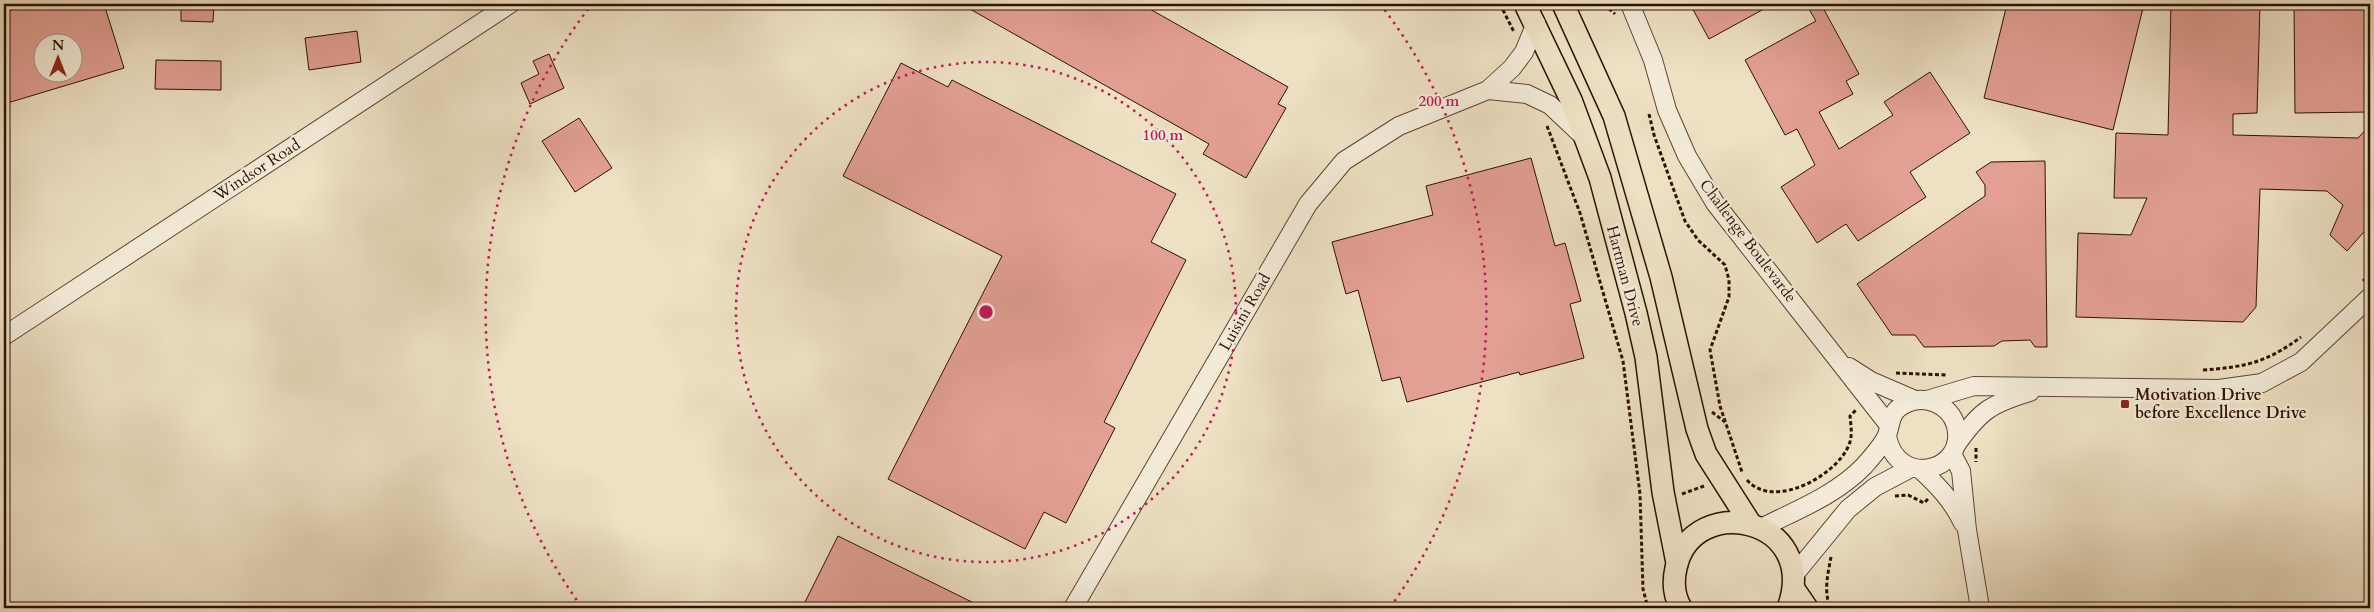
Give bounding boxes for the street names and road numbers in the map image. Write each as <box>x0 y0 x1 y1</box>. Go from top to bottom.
street label: Windsor Road <box>209 134 305 207</box>
street label: Challenge Boulevarde <box>1694 175 1802 307</box>
street label: Hartman Drive <box>1601 223 1649 329</box>
street label: Luisini Road <box>1214 269 1276 355</box>

